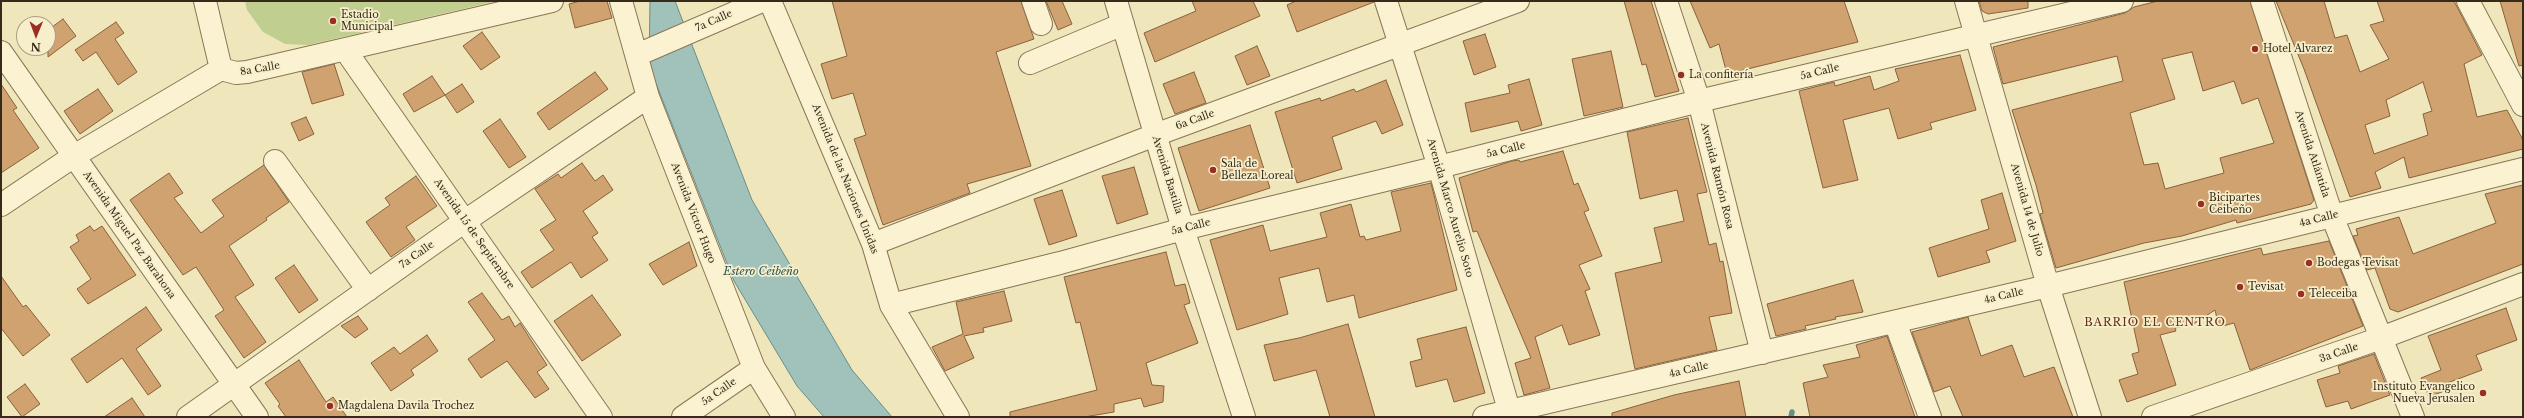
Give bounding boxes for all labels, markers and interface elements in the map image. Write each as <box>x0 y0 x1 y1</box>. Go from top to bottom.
street label: 7a Calle <box>694 8 734 34</box>
place label: Estadio Municipal <box>341 9 393 32</box>
north arrow <box>16 16 56 56</box>
marker: Estadio Municipal <box>328 16 338 26</box>
text: N <box>31 40 41 54</box>
place label: Hotel Alvarez <box>2263 43 2333 55</box>
marker: Hotel Alvarez <box>2250 44 2260 54</box>
street label: 8a Calle <box>239 60 281 78</box>
street label: 5a Calle <box>1799 61 1841 83</box>
place label: La confitería <box>1689 69 1753 81</box>
marker: La confitería <box>1676 70 1686 80</box>
street label: Avenida de las Naciones Unidas <box>809 102 881 256</box>
street label: 6a Calle <box>1174 107 1216 133</box>
street label: Avenida Atlántida <box>2292 109 2332 199</box>
street label: Avenida Ramón Rosa <box>1698 122 1736 230</box>
street label: Avenida Bastilla <box>1149 134 1185 216</box>
street label: Avenida Marco Aurelio Soto <box>1424 137 1476 279</box>
street label: 5a Calle <box>1485 139 1527 161</box>
place label: Sala de Belleza Loreal <box>1221 158 1294 182</box>
street label: Avenida Víctor Hugo <box>668 161 718 265</box>
street label: Avenida 14 de Julio <box>2008 162 2046 258</box>
marker: Sala de Belleza Loreal <box>1208 165 1218 175</box>
street label: Avenida Miguel Paz Barahona <box>80 169 178 301</box>
street label: Avenida 15 de Septiembre <box>431 176 517 292</box>
place label: Bicipartes Ceibeño <box>2209 192 2260 216</box>
marker: Bicipartes Ceibeño <box>2196 199 2206 209</box>
street label: 4a Calle <box>2298 208 2340 230</box>
street label: 5a Calle <box>1170 216 1212 238</box>
street label: 7a Calle <box>397 239 437 271</box>
place label: Bodegas Tevisat <box>2317 257 2399 269</box>
marker: Bodegas Tevisat <box>2304 258 2314 268</box>
water label: Estero Ceibeño <box>723 265 799 279</box>
place label: Tevisat <box>2248 281 2284 293</box>
marker: Tevisat <box>2235 282 2245 292</box>
street label: 4a Calle <box>1983 286 2025 306</box>
place label: Teleceiba <box>2309 288 2357 300</box>
marker: Teleceiba <box>2296 289 2306 299</box>
district label: BARRIO EL CENTRO <box>2084 316 2226 330</box>
street label: 3a Calle <box>2318 341 2360 365</box>
street label: 4a Calle <box>1668 360 1710 380</box>
street label: 5a Calle <box>699 376 739 408</box>
place label: Instituto Evangelico Nueva Jerusalen <box>2373 381 2475 404</box>
marker: Instituto Evangelico Nueva Jerusalen <box>2478 388 2488 398</box>
place label: Magdalena Davila Trochez <box>338 400 474 412</box>
marker: Magdalena Davila Trochez <box>325 401 335 411</box>

